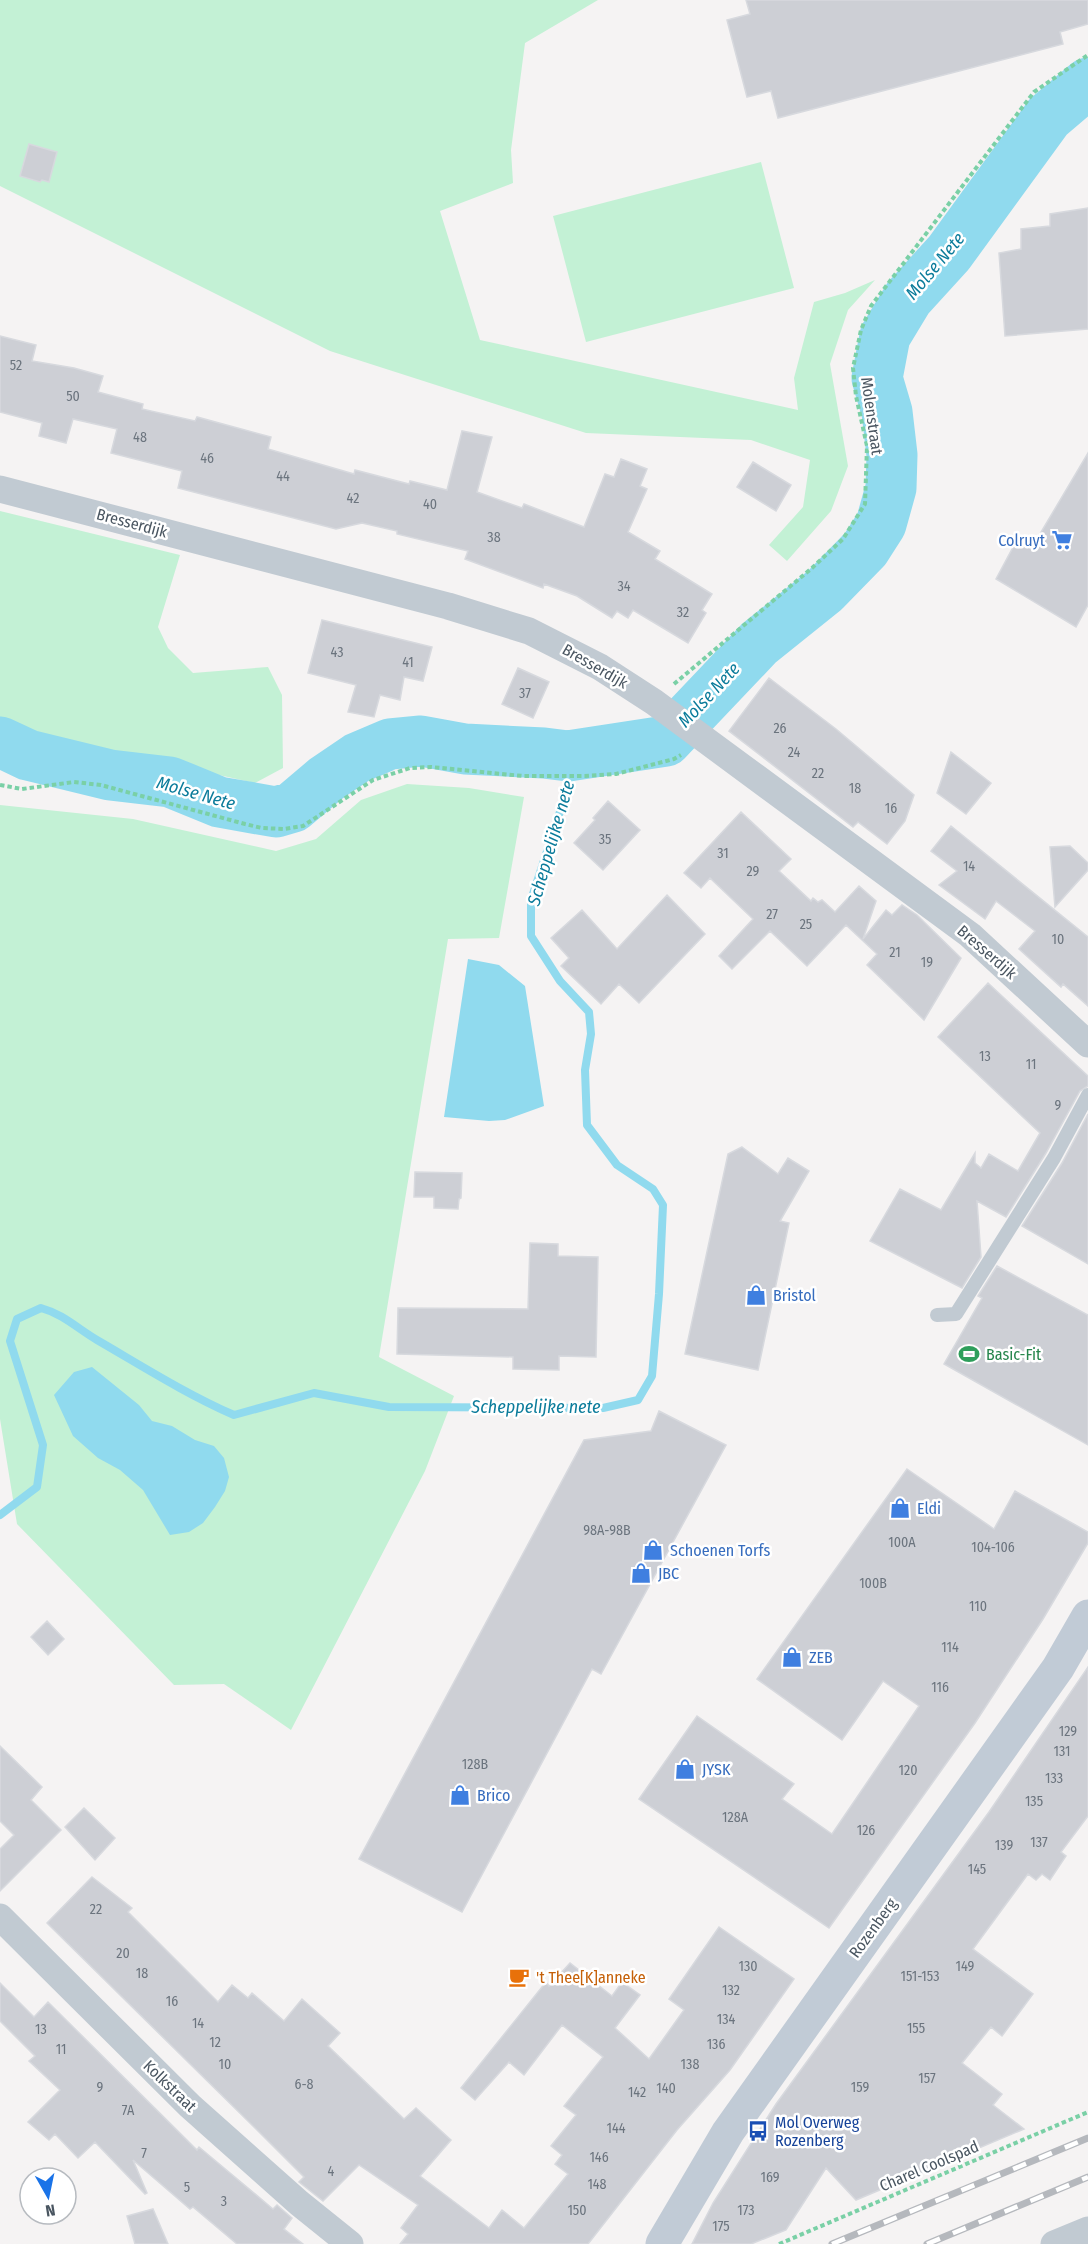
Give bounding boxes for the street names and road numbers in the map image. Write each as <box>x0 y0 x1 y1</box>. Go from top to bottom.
street label: Molenstraat <box>857 376 887 457</box>
street label: Bresserdijk <box>95 504 170 542</box>
street label: Bresserdijk <box>559 640 632 693</box>
street label: Bresserdijk <box>953 921 1021 983</box>
street label: Rozenberg <box>845 1894 901 1961</box>
street label: Kolkstraat <box>140 2056 201 2116</box>
street label: Charel Coolspad <box>877 2137 981 2195</box>

